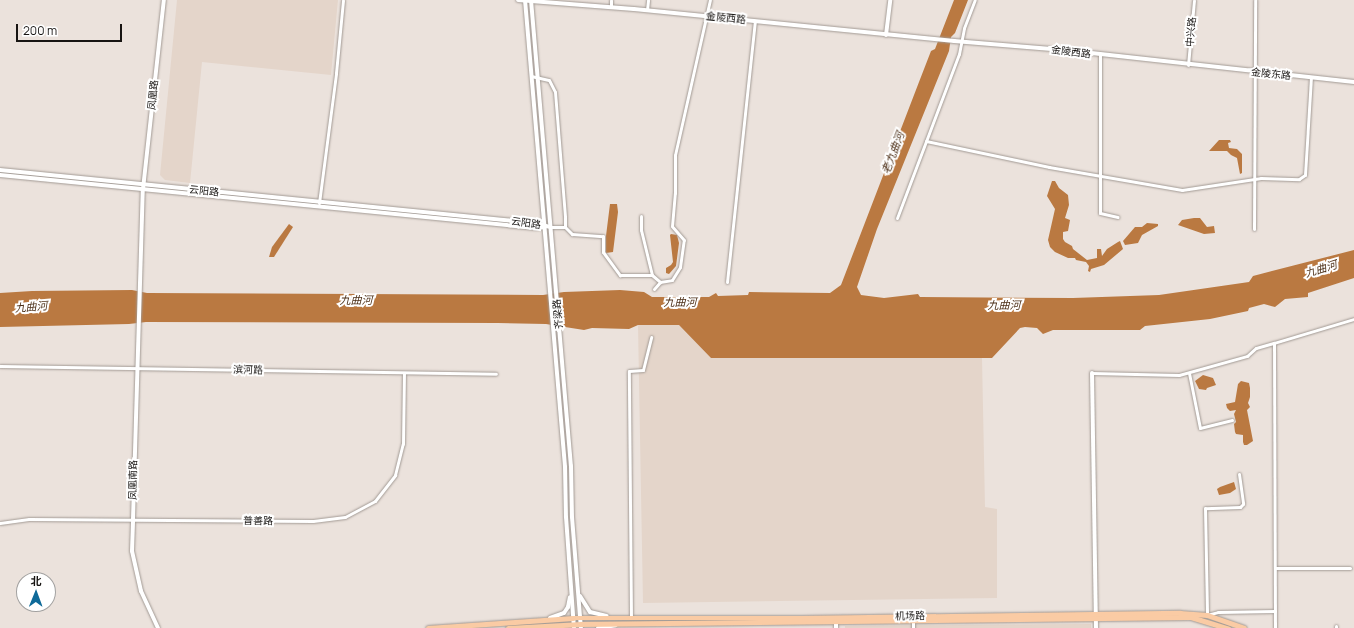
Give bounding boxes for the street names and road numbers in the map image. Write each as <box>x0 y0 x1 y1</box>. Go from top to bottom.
street label: 金陵西路 <box>705 10 747 26</box>
street label: 中兴路 <box>1184 17 1198 47</box>
street label: 金陵西路 <box>1050 44 1092 60</box>
street label: 金陵东路 <box>1250 66 1292 82</box>
street label: 凤凰路 <box>145 79 161 111</box>
street label: 云阳路 <box>188 183 220 199</box>
street label: 云阳路 <box>510 215 542 231</box>
street label: 齐梁路 <box>551 299 565 329</box>
street label: 滨河路 <box>233 364 263 376</box>
street label: 凤凰南路 <box>127 460 139 500</box>
street label: 普善路 <box>243 515 273 527</box>
street label: 机场路 <box>895 610 925 622</box>

